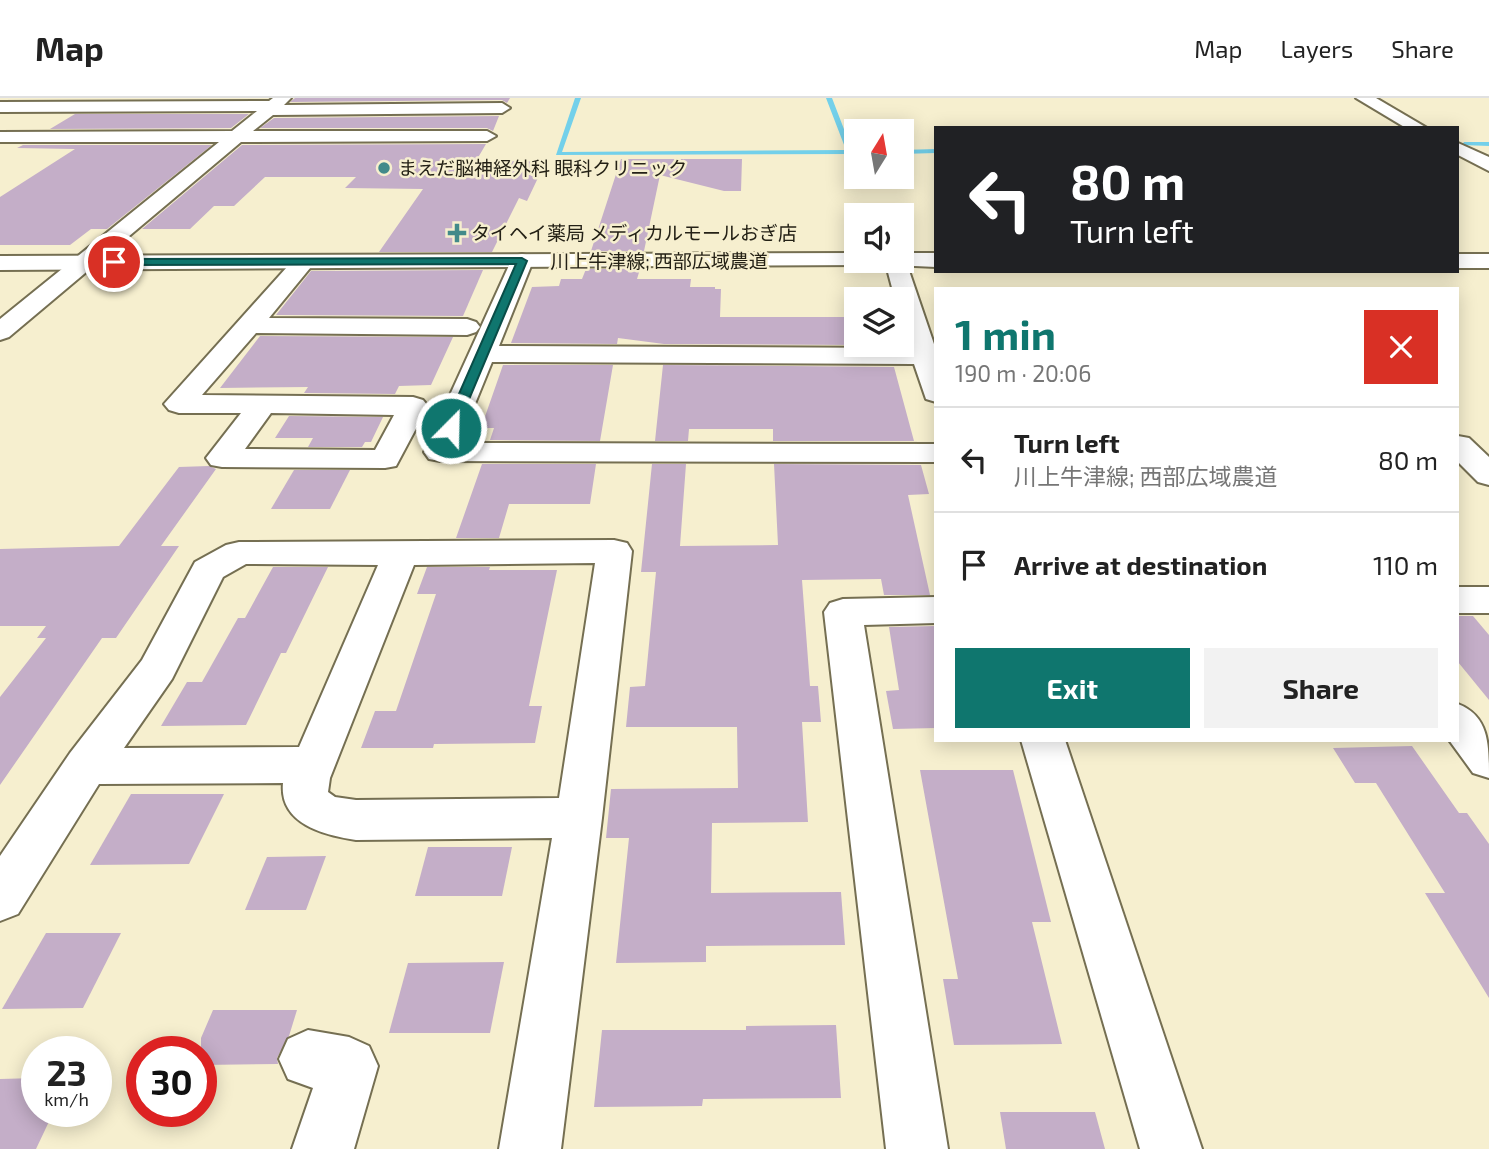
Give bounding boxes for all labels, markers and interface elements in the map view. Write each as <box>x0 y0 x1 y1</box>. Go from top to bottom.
text: Map <box>35 28 104 68</box>
text: Map <box>1194 34 1242 63</box>
text: Layers <box>1280 34 1353 63</box>
text: Share <box>1391 34 1454 63</box>
north arrow <box>844 119 914 189</box>
map controls <box>844 119 914 357</box>
text: 80 m <box>1070 151 1185 210</box>
icon: left <box>955 154 1046 245</box>
place label: まえだ脳神経外科 眼科クリニック <box>398 156 687 179</box>
marker: まえだ脳神経外科 眼科クリニック <box>376 160 392 176</box>
button: sound <box>844 203 914 273</box>
text: Turn left <box>1070 211 1194 249</box>
place label: タイヘイ薬局 メディカルモールおぎ店 <box>471 221 797 244</box>
marker: タイヘイ薬局 メディカルモールおぎ店 <box>449 225 465 241</box>
pin <box>84 232 144 292</box>
icon: arrive <box>95 243 133 281</box>
street label: 川上牛津線; 西部広域農道 <box>550 249 768 272</box>
button: layers <box>844 287 914 357</box>
text: 1 min <box>955 308 1056 358</box>
button: close <box>1364 310 1438 384</box>
text: 190 m · 20:06 <box>955 359 1091 387</box>
position arrow <box>414 391 488 465</box>
text: Turn left <box>1014 427 1120 458</box>
icon: left <box>955 441 993 479</box>
text: 80 m <box>1378 444 1438 475</box>
text: 川上牛津線; 西部広域農道 <box>1014 462 1278 490</box>
icon: arrive <box>955 546 993 584</box>
text: Arrive at destination <box>1014 549 1267 580</box>
text: 110 m <box>1373 549 1438 580</box>
button: Exit <box>955 648 1190 728</box>
button: Share <box>1204 648 1438 728</box>
speed limit sign: 30 <box>126 1036 217 1127</box>
text: 23 <box>46 1051 87 1093</box>
text: km/h <box>44 1088 89 1110</box>

